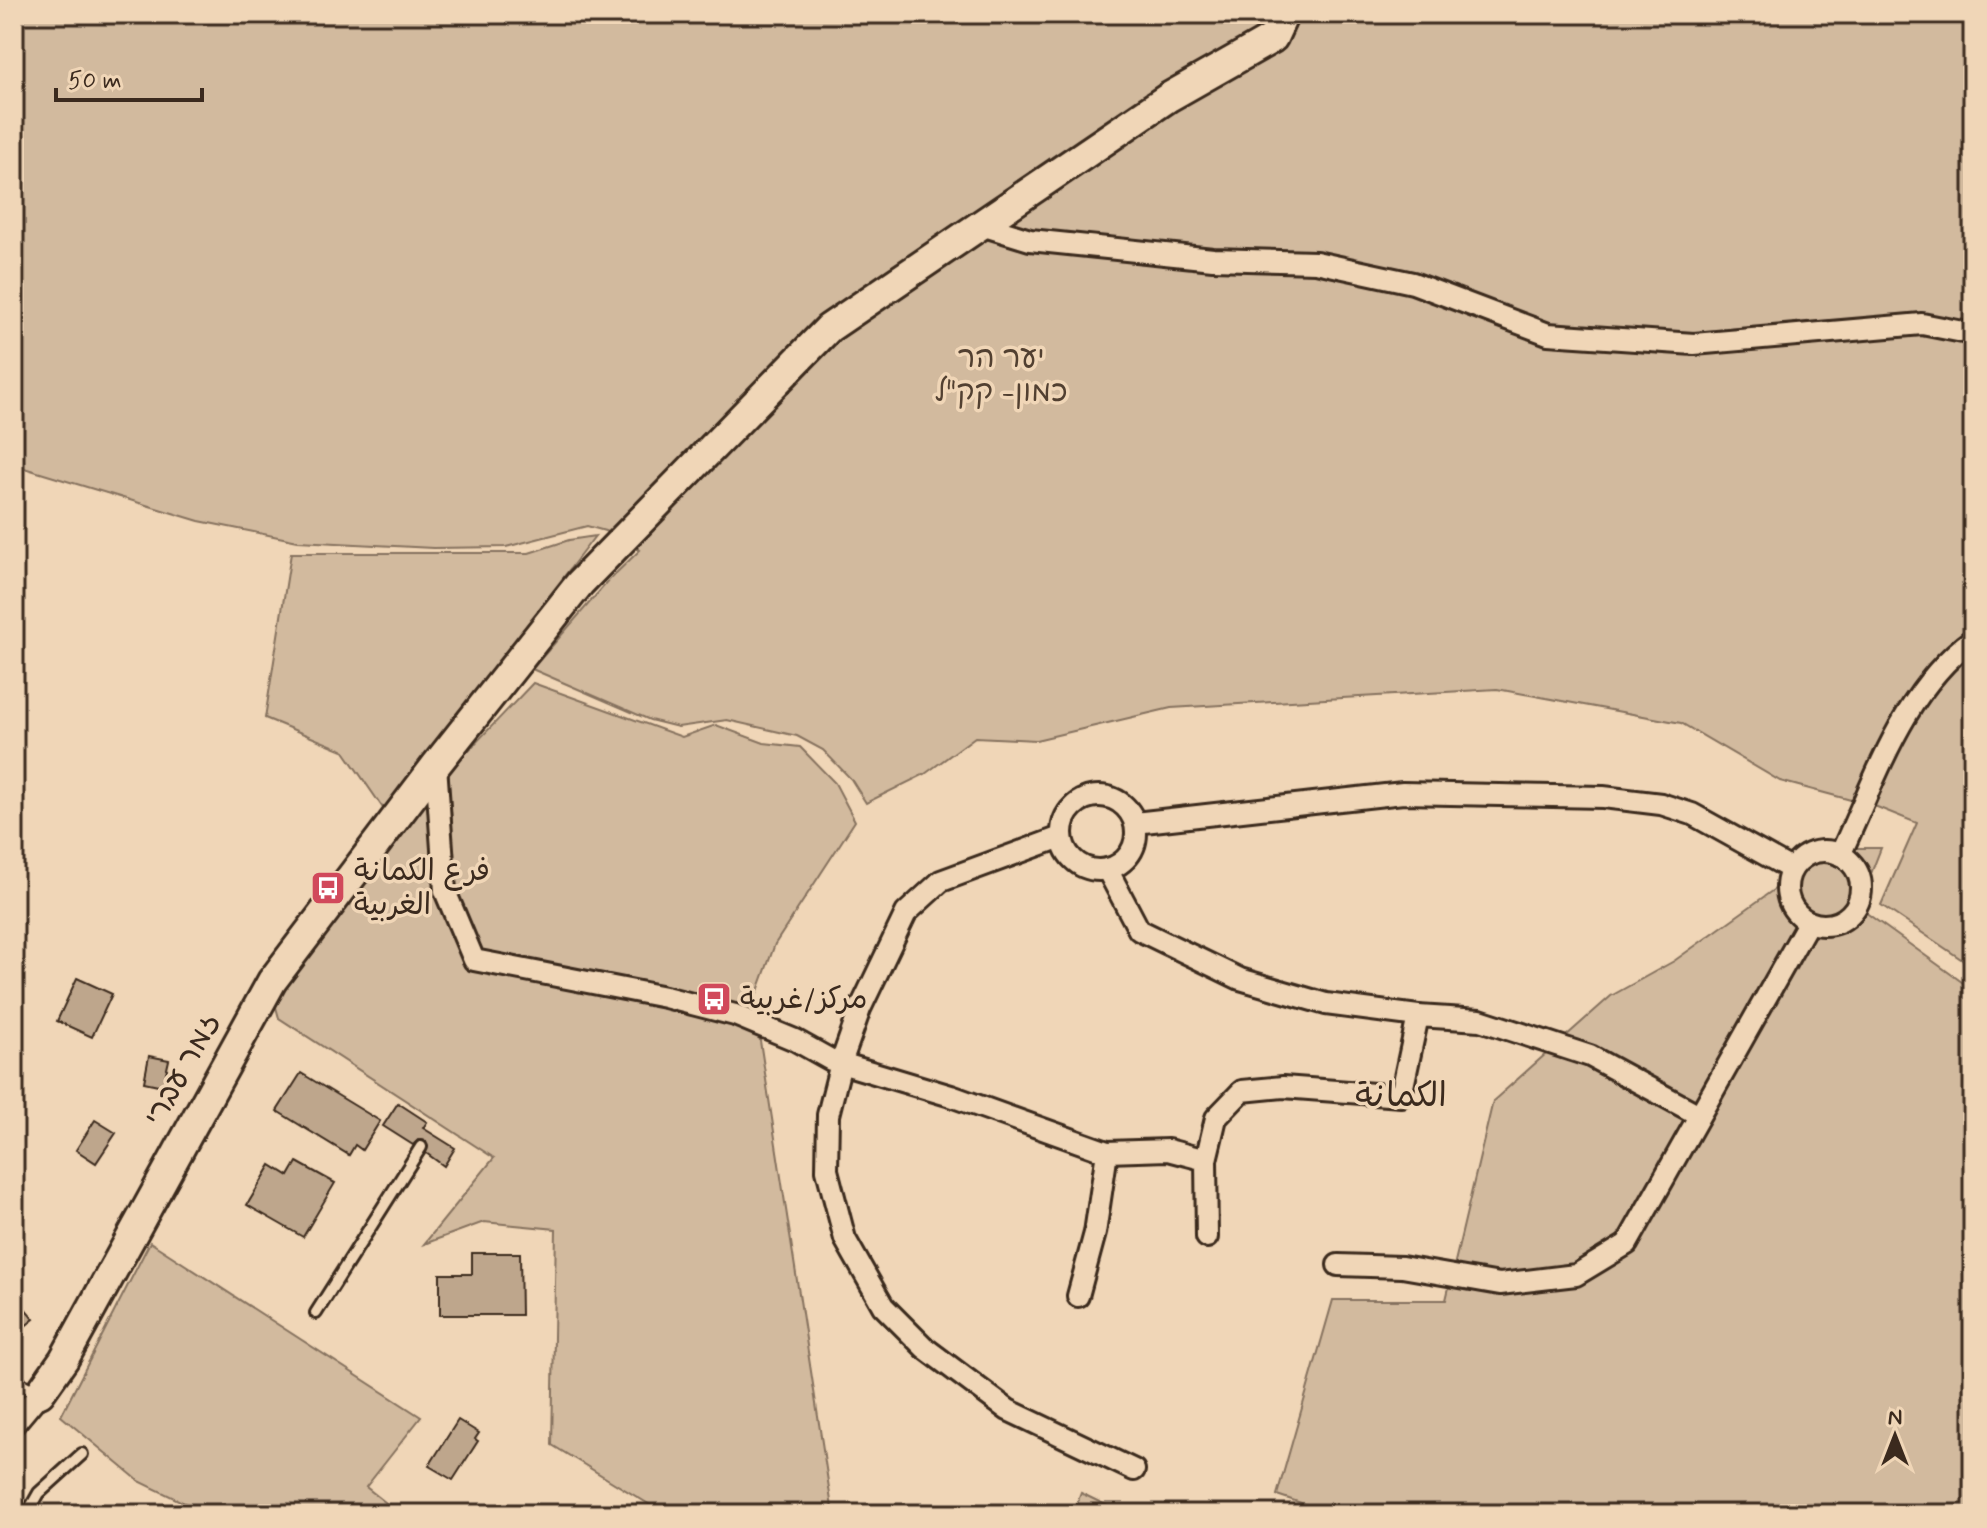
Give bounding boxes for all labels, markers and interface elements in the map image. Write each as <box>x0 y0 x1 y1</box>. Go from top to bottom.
scale bar <box>56 52 202 102</box>
text: 50 m <box>68 66 122 97</box>
park label: יער הר כמון- קק"ל <box>935 339 1067 412</box>
place label: فرع الكمانة الغربية <box>354 852 490 925</box>
bus stop icon: فرع الكمانة الغربية <box>309 869 347 907</box>
bus stop icon: مركز/غربية <box>695 980 733 1018</box>
place label: مركز/غربية <box>740 980 867 1019</box>
street label: זמר עברי <box>136 1007 230 1133</box>
district label: الكمانة <box>1355 1074 1447 1119</box>
north arrow <box>1855 1396 1935 1476</box>
text: N <box>1888 1404 1902 1432</box>

